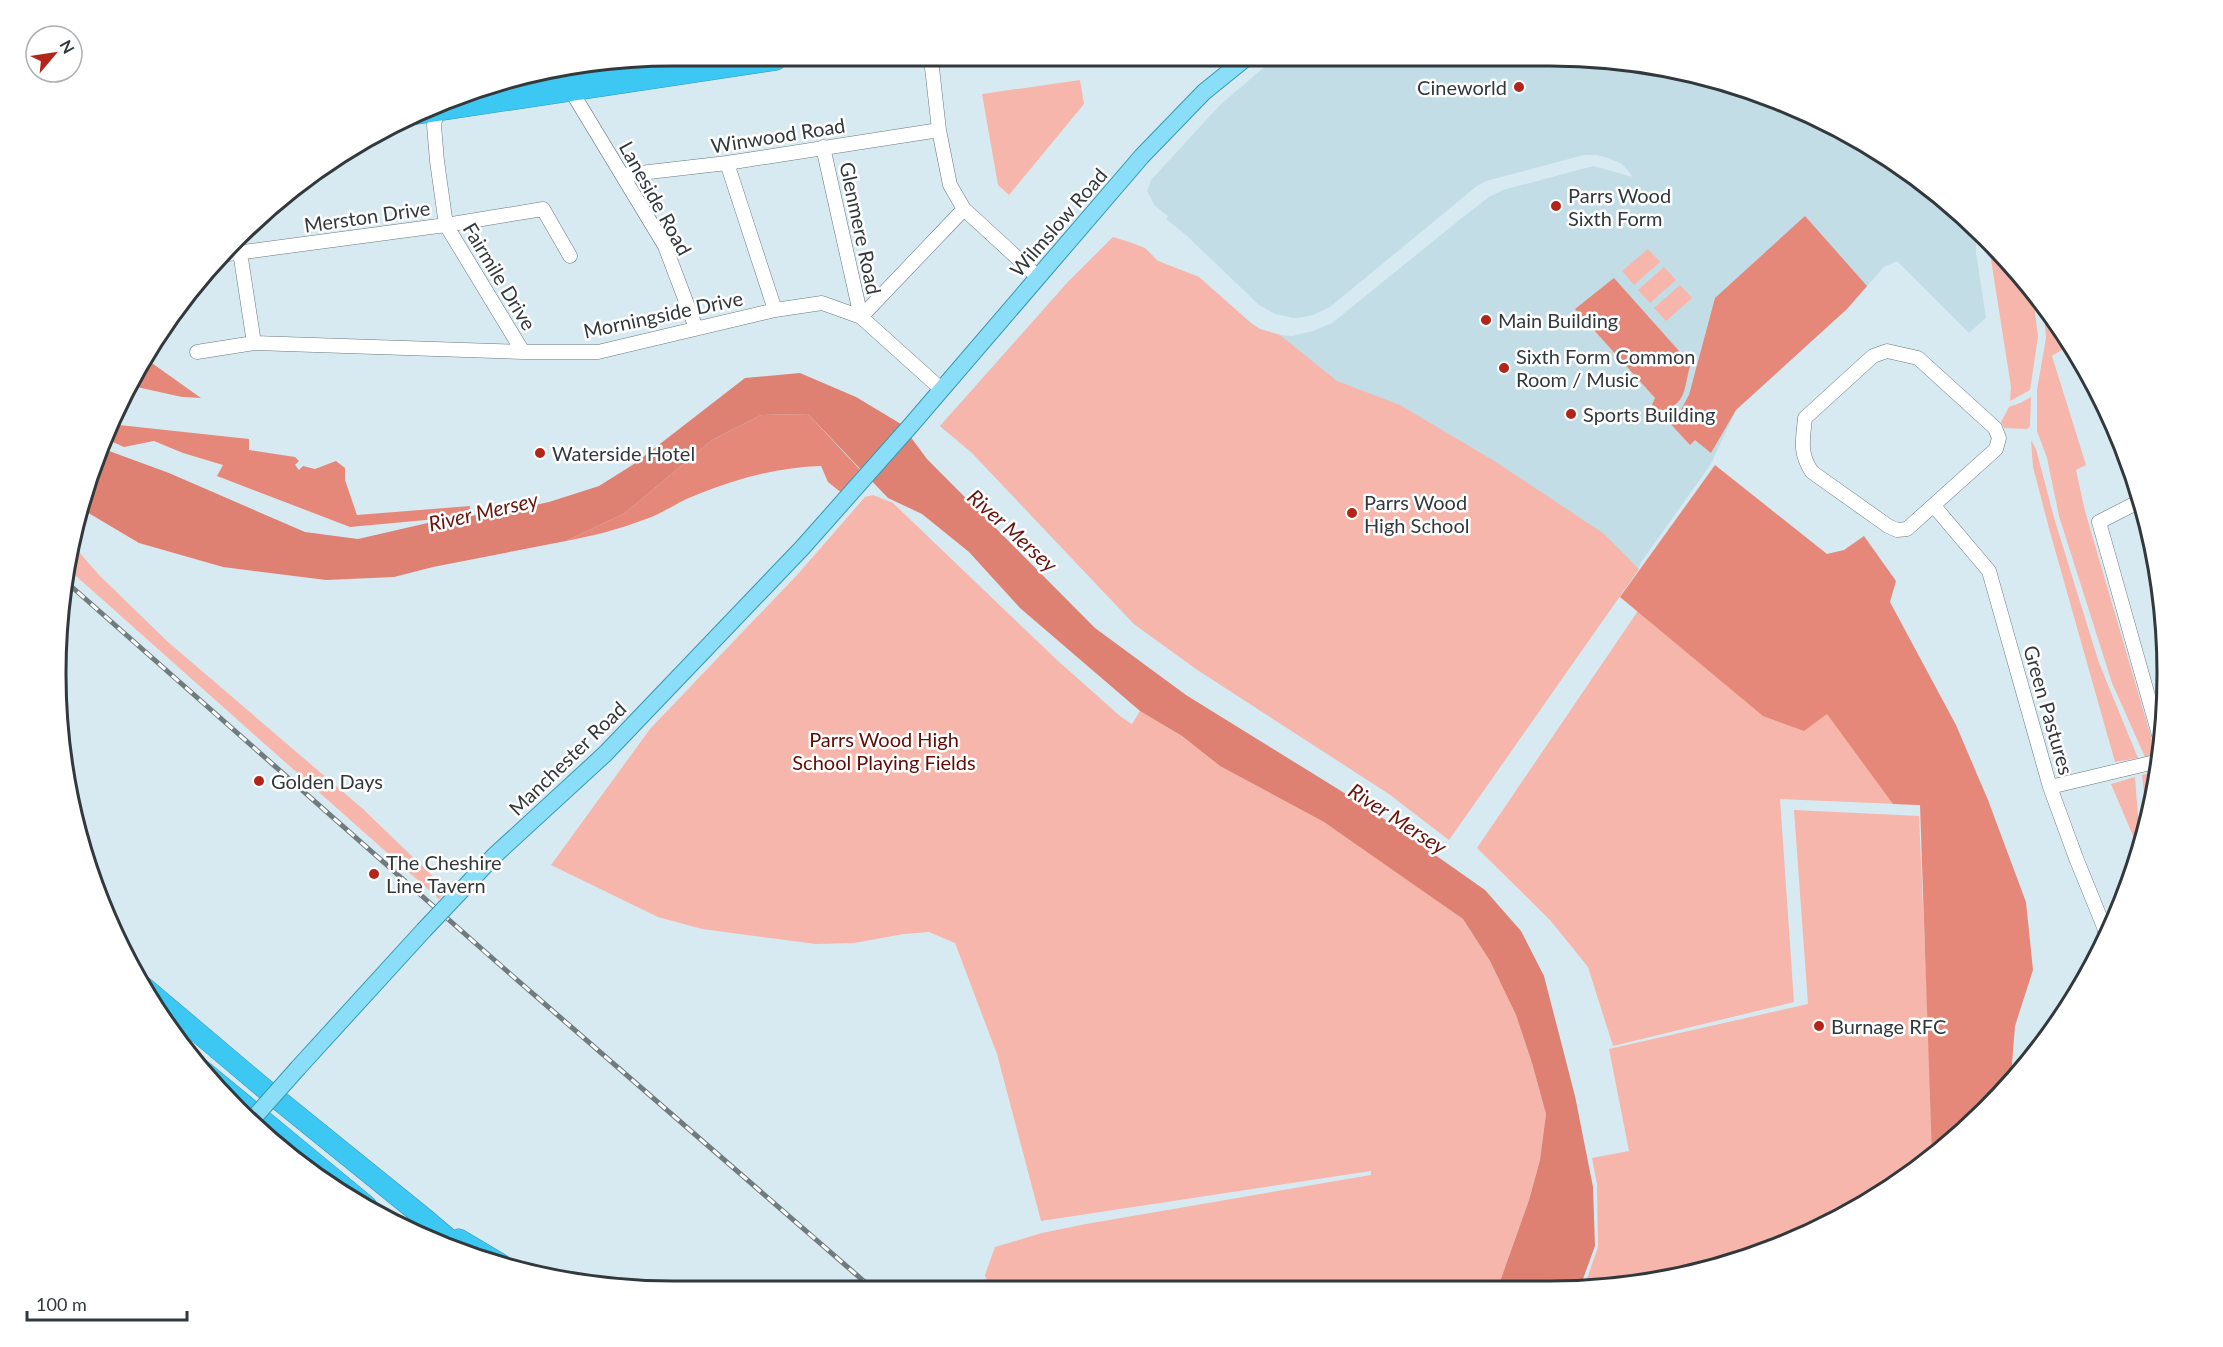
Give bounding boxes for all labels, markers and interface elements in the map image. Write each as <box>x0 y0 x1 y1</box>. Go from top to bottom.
north arrow <box>24 24 84 84</box>
text: N <box>56 36 79 56</box>
place label: Cineworld <box>1417 75 1507 99</box>
marker: Cineworld <box>1512 80 1526 94</box>
street label: Winwood Road <box>709 113 847 157</box>
street label: Laneside Road <box>615 137 697 259</box>
street label: Glenmere Road <box>835 160 887 296</box>
street label: Wilmslow Road <box>1004 163 1112 281</box>
place label: Parrs Wood Sixth Form <box>1568 183 1671 230</box>
street label: Merston Drive <box>302 195 432 237</box>
marker: Parrs Wood Sixth Form <box>1549 199 1563 213</box>
street label: Fairmile Drive <box>458 218 542 334</box>
street label: Morningside Drive <box>581 285 745 343</box>
place label: Main Building <box>1498 308 1618 332</box>
marker: Main Building <box>1479 313 1493 327</box>
place label: Sixth Form Common Room / Music <box>1516 344 1696 391</box>
marker: Sixth Form Common Room / Music <box>1497 361 1511 375</box>
place label: Sports Building <box>1583 402 1715 426</box>
marker: Sports Building <box>1564 407 1578 421</box>
place label: Waterside Hotel <box>552 441 695 465</box>
marker: Waterside Hotel <box>533 446 547 460</box>
water label: River Mersey <box>963 483 1064 577</box>
water label: River Mersey <box>426 486 541 536</box>
place label: Parrs Wood High School <box>1364 490 1470 537</box>
marker: Parrs Wood High School <box>1345 506 1359 520</box>
street label: Green Pastures <box>2019 643 2079 777</box>
street label: Manchester Road <box>504 696 630 820</box>
park label: Parrs Wood High School Playing Fields <box>792 727 976 774</box>
place label: Golden Days <box>271 769 383 793</box>
marker: Golden Days <box>252 774 266 788</box>
water label: River Mersey <box>1344 777 1452 859</box>
place label: The Cheshire Line Tavern <box>386 850 502 897</box>
marker: The Cheshire Line Tavern <box>367 867 381 881</box>
place label: Burnage RFC <box>1831 1014 1946 1038</box>
marker: Burnage RFC <box>1812 1019 1826 1033</box>
scale bar <box>27 1284 188 1322</box>
text: 100 m <box>36 1293 87 1315</box>

